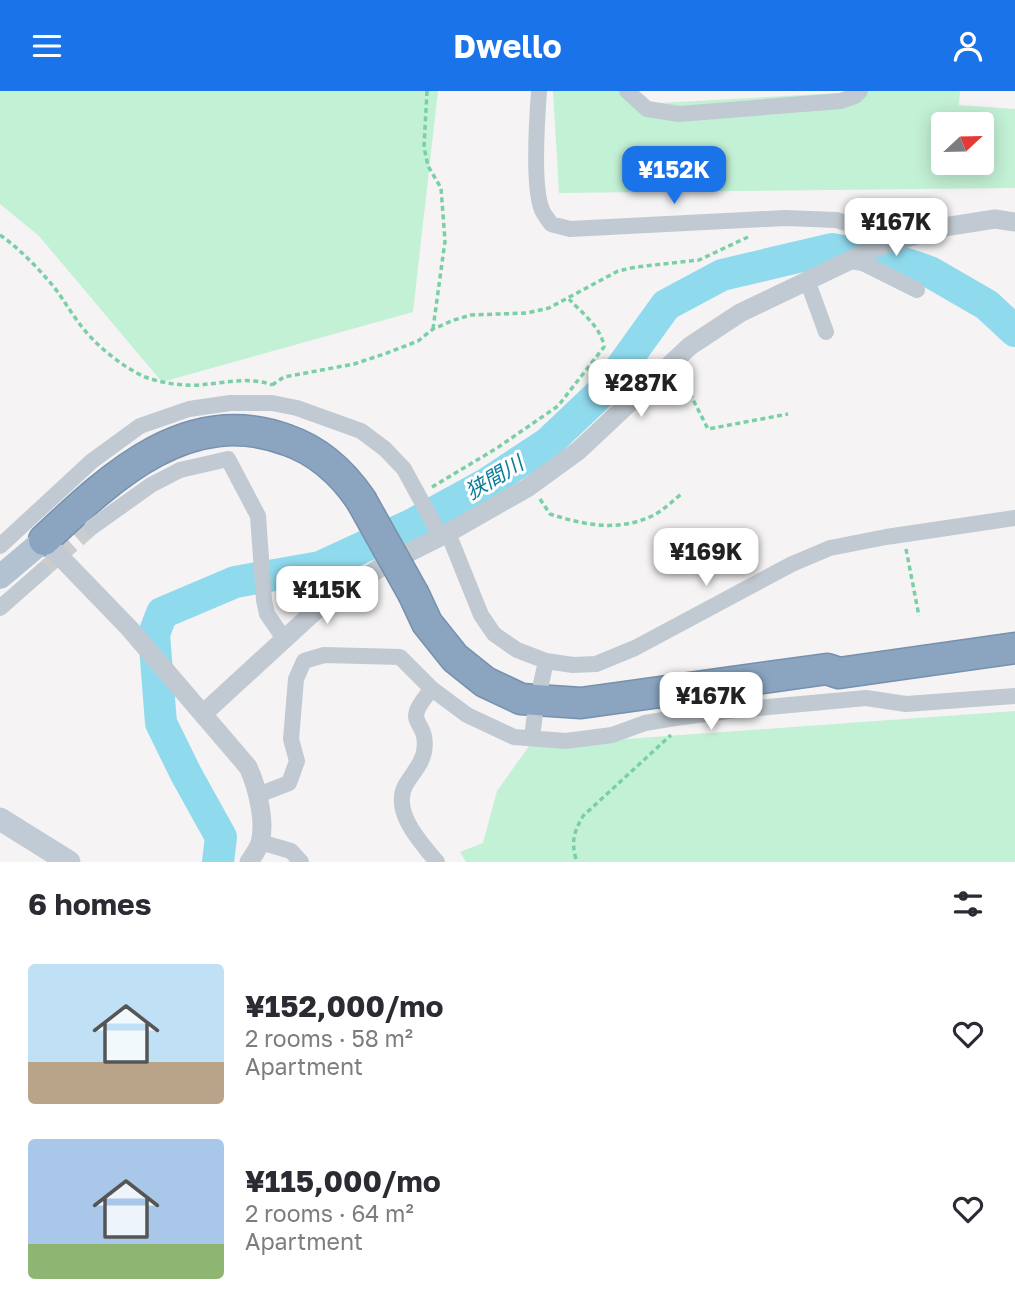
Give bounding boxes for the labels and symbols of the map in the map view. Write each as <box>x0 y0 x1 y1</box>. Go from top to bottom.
north arrow <box>931 112 994 175</box>
pin: ¥152K <box>625 146 723 206</box>
pin: ¥167K <box>847 199 945 258</box>
pin: ¥287K <box>592 359 690 419</box>
water label: 狭間川 <box>460 449 529 504</box>
pin: ¥169K <box>657 529 755 588</box>
pin: ¥115K <box>278 567 376 626</box>
pin: ¥167K <box>662 673 760 732</box>

